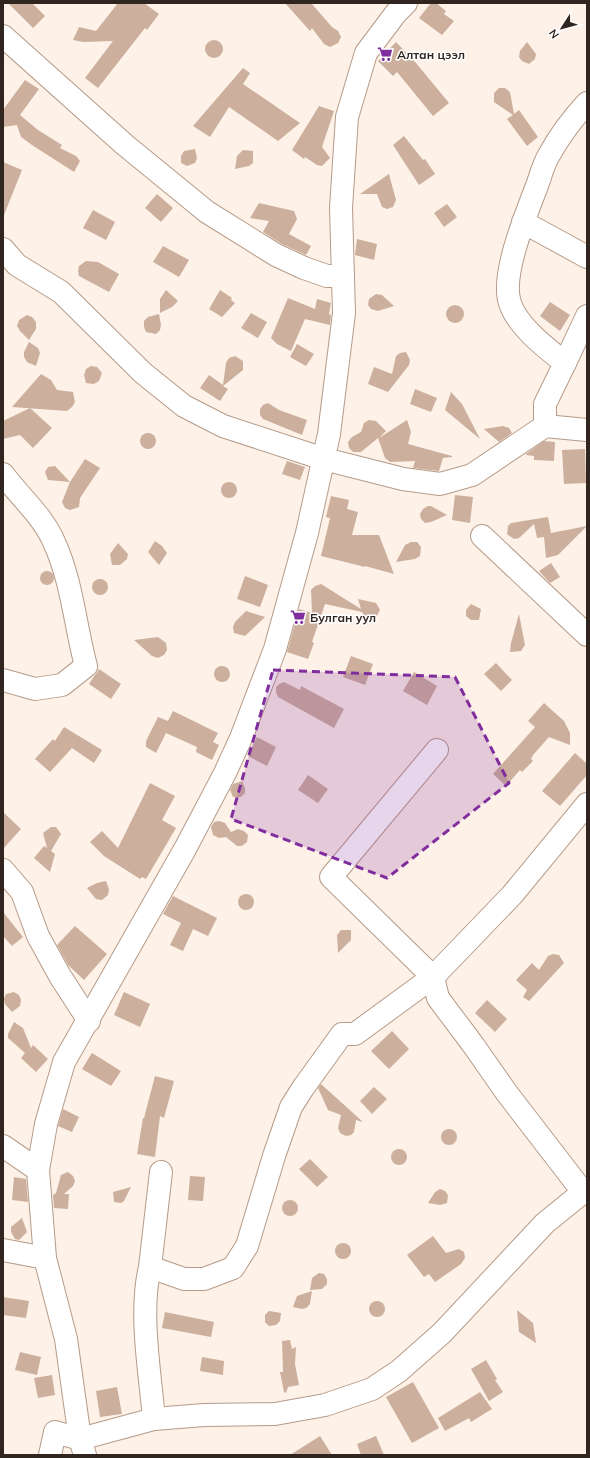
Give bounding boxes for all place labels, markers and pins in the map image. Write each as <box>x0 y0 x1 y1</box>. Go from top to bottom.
supermarket icon: Алтан цээл <box>376 45 394 63</box>
place label: Алтан цээл <box>397 47 465 62</box>
supermarket icon: Булган уул <box>289 608 307 626</box>
place label: Булган уул <box>310 610 376 625</box>

